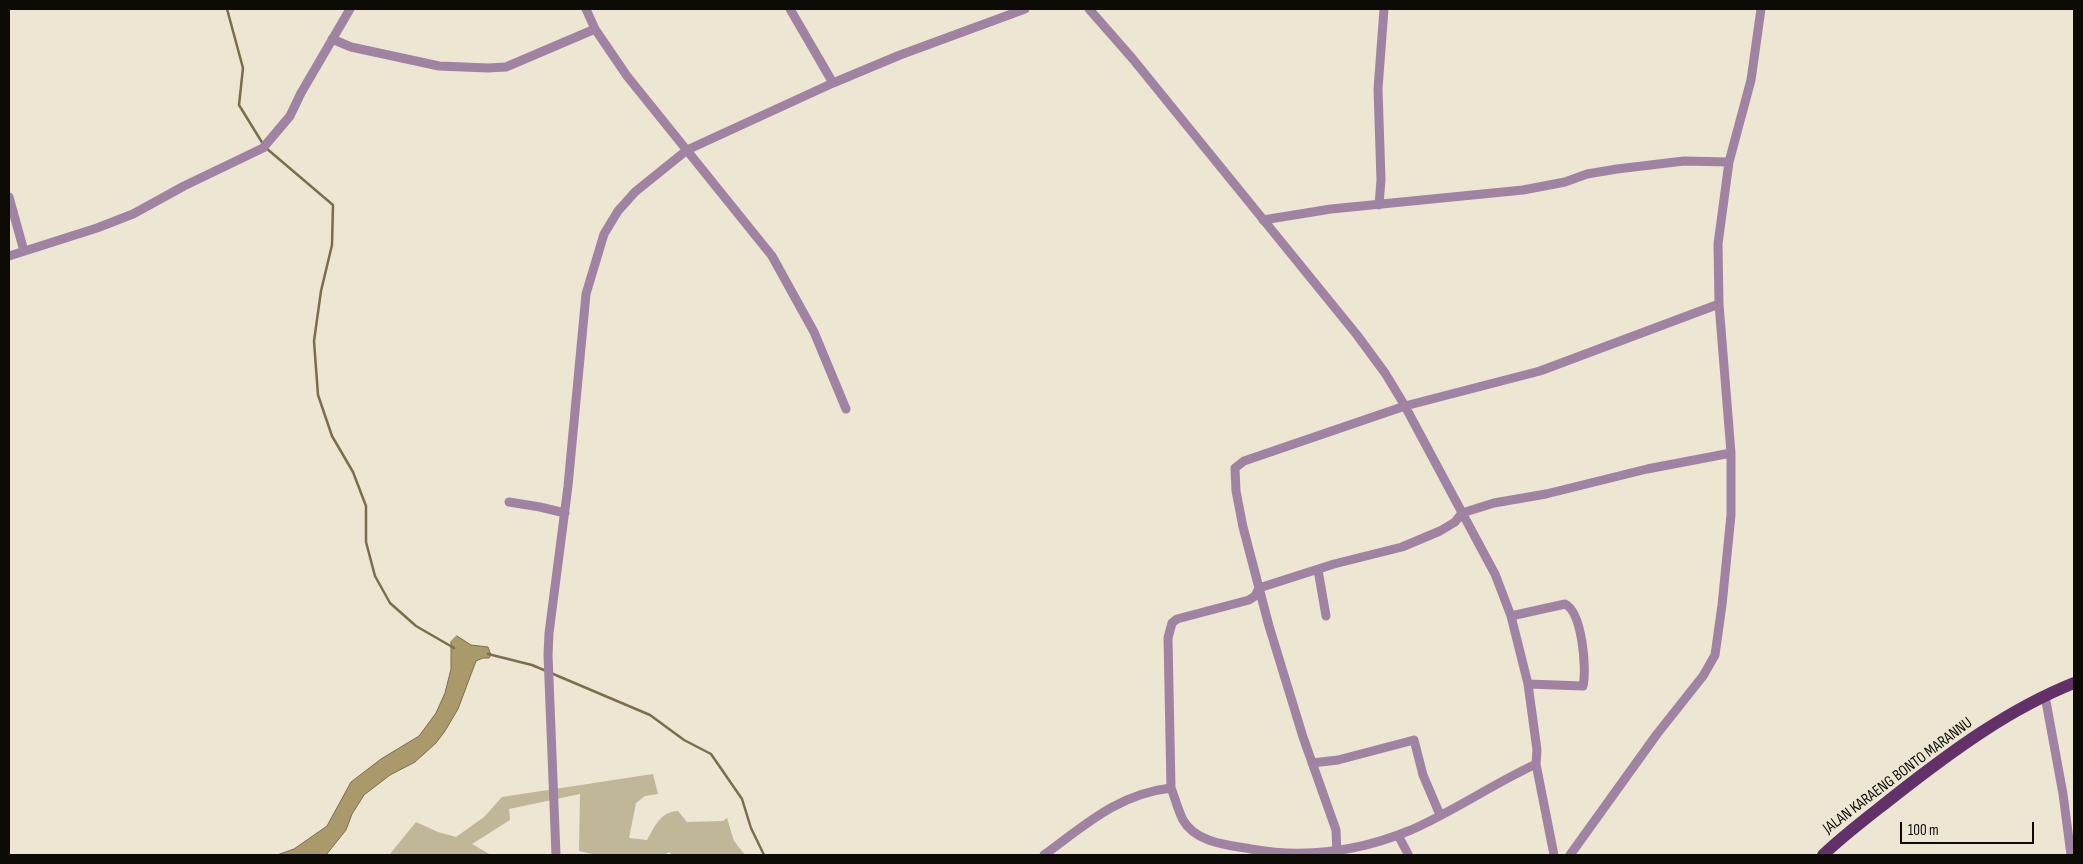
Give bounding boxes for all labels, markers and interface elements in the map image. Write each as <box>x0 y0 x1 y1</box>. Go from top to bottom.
street label: JALAN KARAENG BONTO MARANNU <box>1820 714 1976 838</box>
scale bar <box>1903 812 2037 844</box>
text: 100 m <box>1908 821 1939 840</box>

